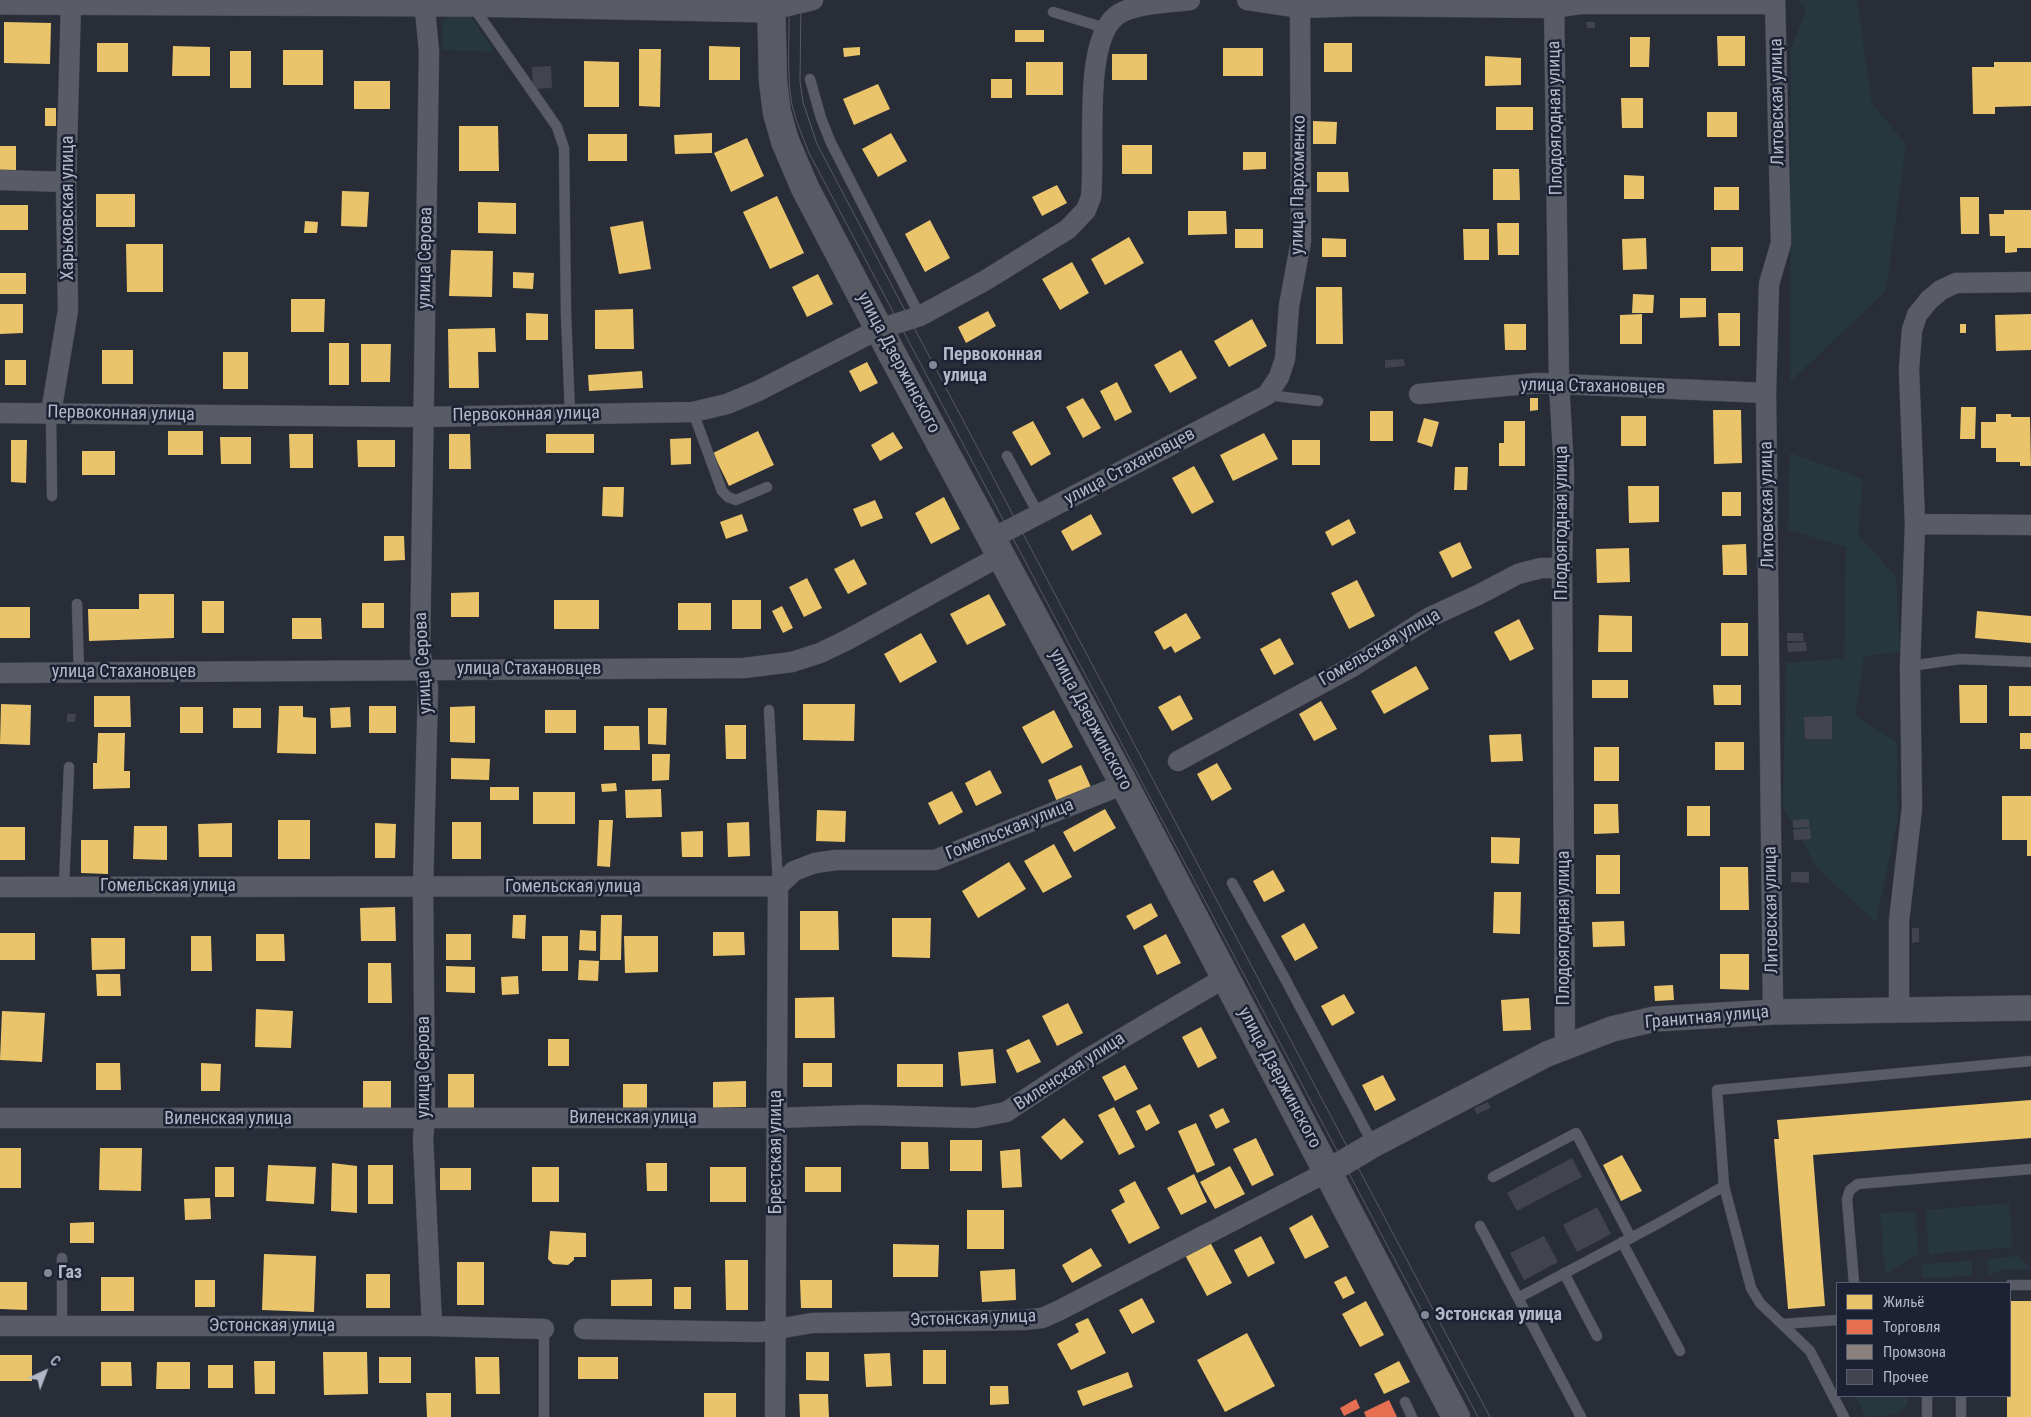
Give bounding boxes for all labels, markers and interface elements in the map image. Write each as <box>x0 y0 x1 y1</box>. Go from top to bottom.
street label: Литовская улица <box>1766 38 1790 166</box>
street label: Плодоягодная улица <box>1544 40 1568 196</box>
street label: улица Пархоменко <box>1287 115 1311 255</box>
street label: Харьковская улица <box>57 136 79 280</box>
street label: улица Серова <box>414 207 438 309</box>
street label: улица Дзержинского <box>852 289 944 437</box>
place label: Первоконная улица <box>943 344 1042 386</box>
marker: Первоконная улица <box>927 359 939 371</box>
street label: улица Стахановцев <box>1520 375 1666 399</box>
street label: Первоконная улица <box>47 402 195 426</box>
street label: Первоконная улица <box>452 403 600 427</box>
street label: улица Стахановцев <box>1061 423 1199 511</box>
street label: Литовская улица <box>1756 441 1780 569</box>
street label: Плодоягодная улица <box>1551 446 1573 600</box>
street label: Гомельская улица <box>1316 605 1444 691</box>
street label: улица Серова <box>411 612 437 714</box>
street label: улица Дзержинского <box>1044 646 1136 794</box>
street label: улица Стахановцев <box>457 658 601 680</box>
street label: улица Стахановцев <box>52 661 196 683</box>
street label: Гомельская улица <box>943 795 1077 865</box>
street label: Литовская улица <box>1760 846 1784 974</box>
street label: Плодоягодная улица <box>1553 851 1575 1005</box>
street label: Гомельская улица <box>100 875 236 897</box>
street label: Гомельская улица <box>505 876 641 898</box>
street label: Гранитная улица <box>1644 1002 1770 1034</box>
street label: улица Дзержинского <box>1233 1004 1325 1152</box>
street label: улица Серова <box>413 1016 435 1118</box>
street label: Виленская улица <box>1011 1028 1129 1116</box>
street label: Брестская улица <box>765 1090 787 1214</box>
street label: Виленская улица <box>569 1107 697 1129</box>
street label: Виленская улица <box>164 1108 292 1130</box>
place label: Газ <box>58 1262 82 1284</box>
marker: Газ <box>42 1267 54 1279</box>
legend <box>1836 1282 2011 1397</box>
text: Жильё <box>1883 1293 1924 1311</box>
place label: Эстонская улица <box>1435 1304 1562 1326</box>
street label: Эстонская улица <box>909 1306 1037 1332</box>
marker: Эстонская улица <box>1419 1309 1431 1321</box>
street label: Эстонская улица <box>209 1315 335 1337</box>
text: Торговля <box>1883 1318 1940 1336</box>
text: Промзона <box>1883 1343 1946 1361</box>
north arrow <box>20 1347 70 1397</box>
text: С <box>47 1352 64 1370</box>
text: Прочее <box>1883 1368 1929 1386</box>

